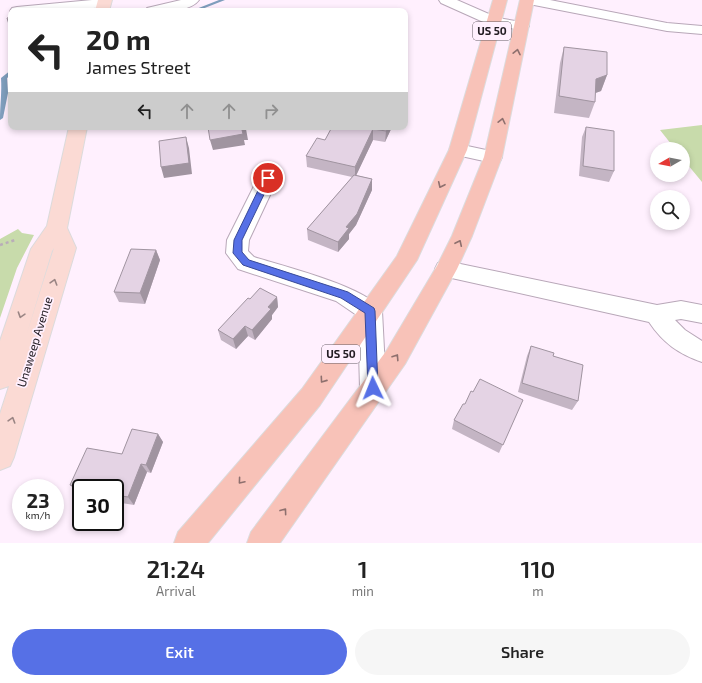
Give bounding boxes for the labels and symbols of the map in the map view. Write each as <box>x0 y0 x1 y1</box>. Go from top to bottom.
road number: US 50 <box>473 22 511 40</box>
one-way arrow <box>512 48 520 55</box>
one-way arrow <box>497 117 505 124</box>
north arrow <box>650 142 690 182</box>
pin <box>251 161 285 195</box>
one-way arrow <box>438 181 446 189</box>
one-way arrow <box>454 240 462 247</box>
one-way arrow <box>49 279 58 286</box>
street label: Unaweep Avenue <box>14 295 54 389</box>
one-way arrow <box>17 311 25 318</box>
road number: US 50 <box>322 345 360 363</box>
one-way arrow <box>391 354 398 361</box>
position arrow <box>352 367 394 409</box>
one-way arrow <box>321 375 328 382</box>
one-way arrow <box>7 416 15 423</box>
one-way arrow <box>239 476 246 483</box>
speed limit sign: 30 <box>72 479 124 531</box>
one-way arrow <box>279 509 286 516</box>

